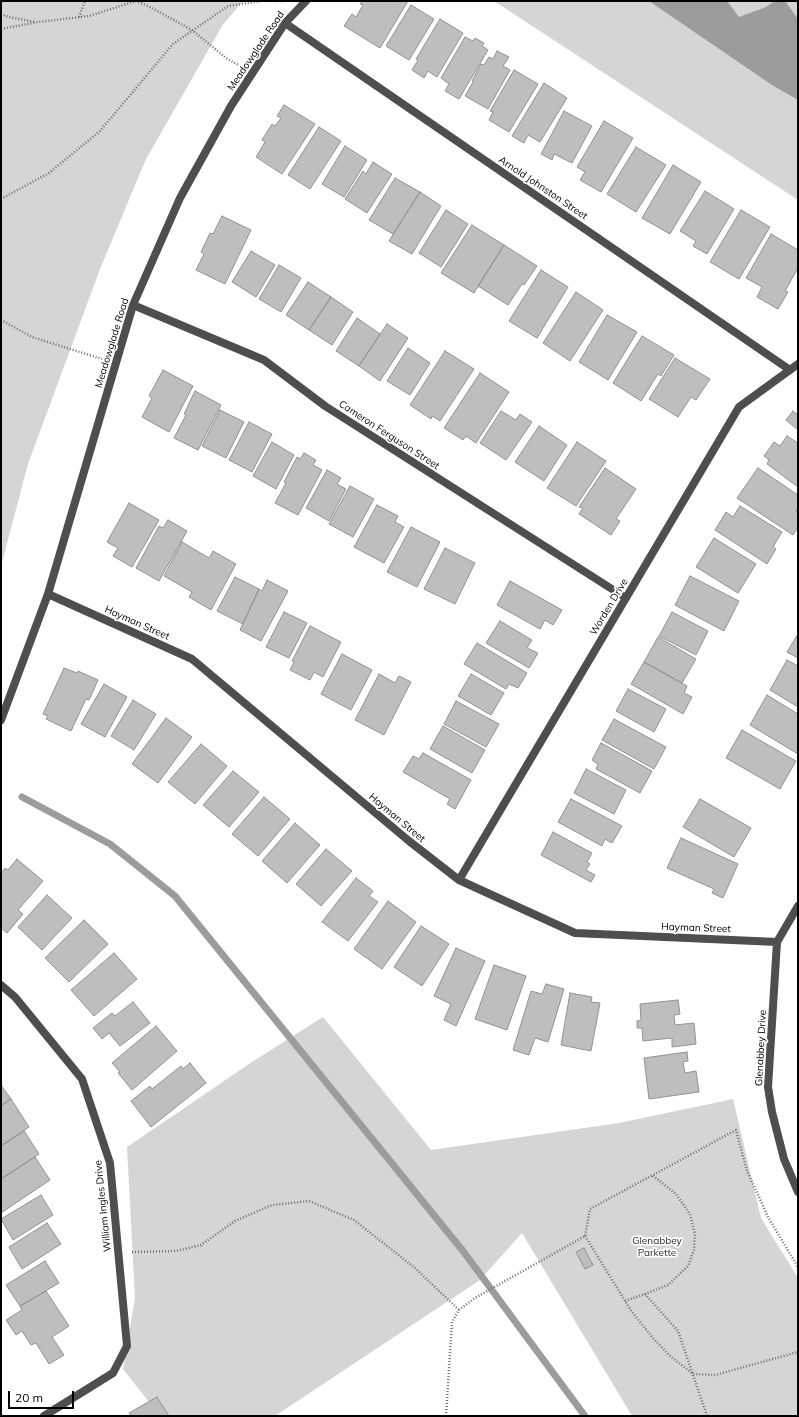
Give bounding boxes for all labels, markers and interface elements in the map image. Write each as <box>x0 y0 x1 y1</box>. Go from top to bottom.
street label: Meadowglade Road <box>225 9 287 93</box>
street label: Arnold Johnston Street <box>496 154 590 222</box>
street label: Meadowglade Road <box>93 297 131 389</box>
street label: Cameron Ferguson Street <box>336 398 442 472</box>
street label: Worden Drive <box>587 577 631 637</box>
street label: Hayman Street <box>103 603 171 643</box>
street label: Hayman Street <box>366 791 428 845</box>
street label: Hayman Street <box>661 921 731 935</box>
street label: Glenabbey Drive <box>753 1010 769 1086</box>
street label: William Ingles Drive <box>92 1160 114 1252</box>
park label: Glenabbey Parkette <box>632 1235 682 1258</box>
scale bar <box>10 1383 76 1409</box>
text: 20 m <box>15 1390 43 1405</box>

